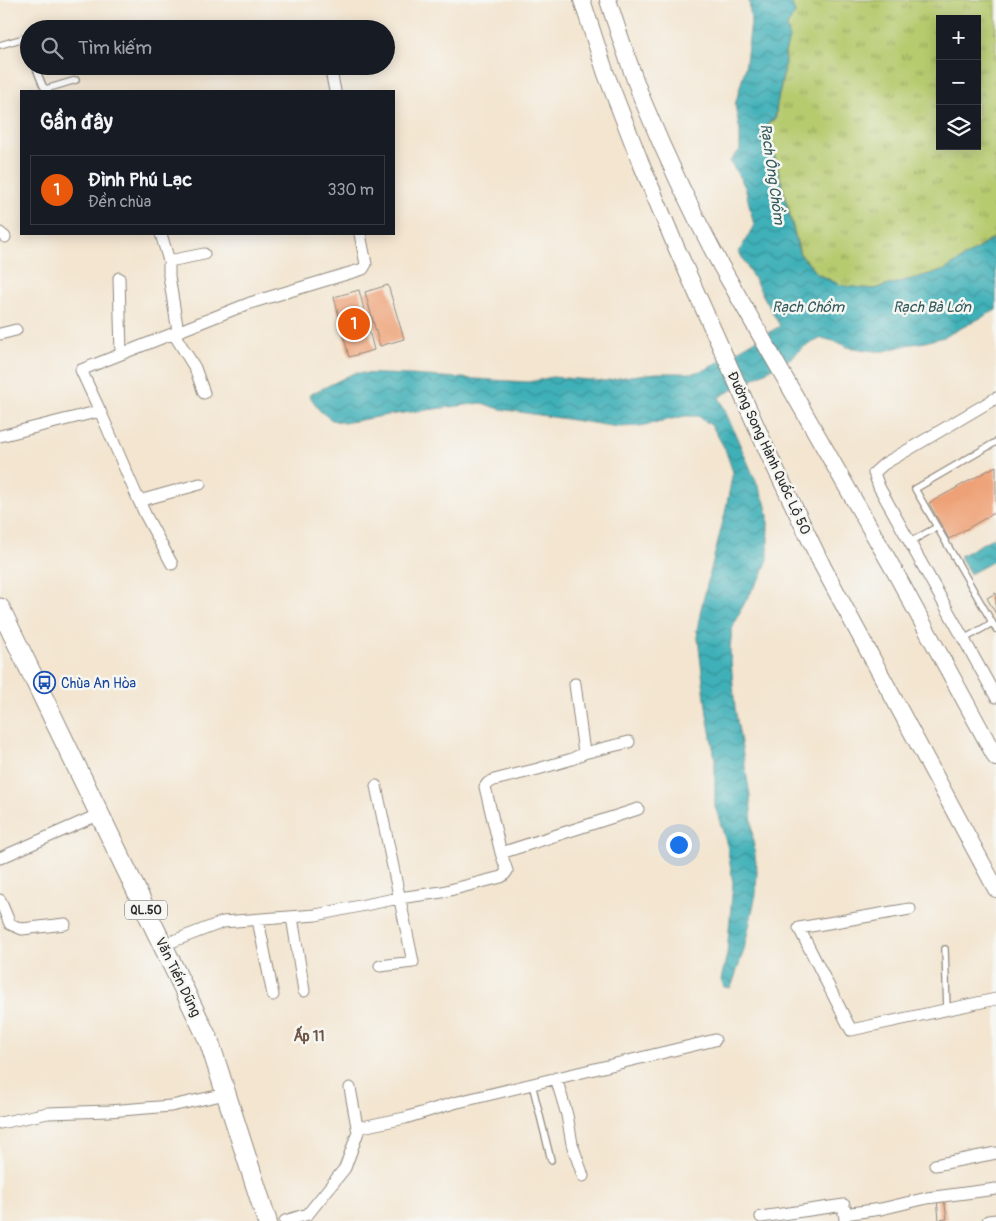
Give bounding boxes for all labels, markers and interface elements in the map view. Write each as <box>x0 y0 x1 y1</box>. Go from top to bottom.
map controls <box>936 15 981 150</box>
button: + <box>936 15 981 60</box>
search box <box>20 20 395 75</box>
icon: search <box>38 34 66 62</box>
text: Tìm kiếm <box>78 36 152 60</box>
button: − <box>936 60 981 105</box>
button: layers <box>936 105 981 150</box>
text: Gần đây <box>40 109 113 136</box>
water label: Rạch Ông Chồm <box>756 122 789 227</box>
text: Đình Phú Lạc <box>88 168 192 192</box>
text: 1 <box>54 180 60 200</box>
text: 330 m <box>328 180 374 200</box>
text: Đền chùa <box>88 192 151 212</box>
water label: Rạch Chồm <box>772 298 846 317</box>
water label: Rạch Bà Lớn <box>893 298 973 317</box>
pin: 1 <box>338 305 370 343</box>
street label: Đường Song Hành Quốc Lộ 50 <box>724 368 815 537</box>
bus stop icon: Chùa An Hòa <box>33 671 57 695</box>
place label: Chùa An Hòa <box>61 675 136 692</box>
your location <box>666 832 692 858</box>
road number: QL.50 <box>125 900 167 920</box>
street label: Văn Tiến Dũng <box>151 935 205 1019</box>
district label: Ấp 11 <box>293 1025 325 1046</box>

